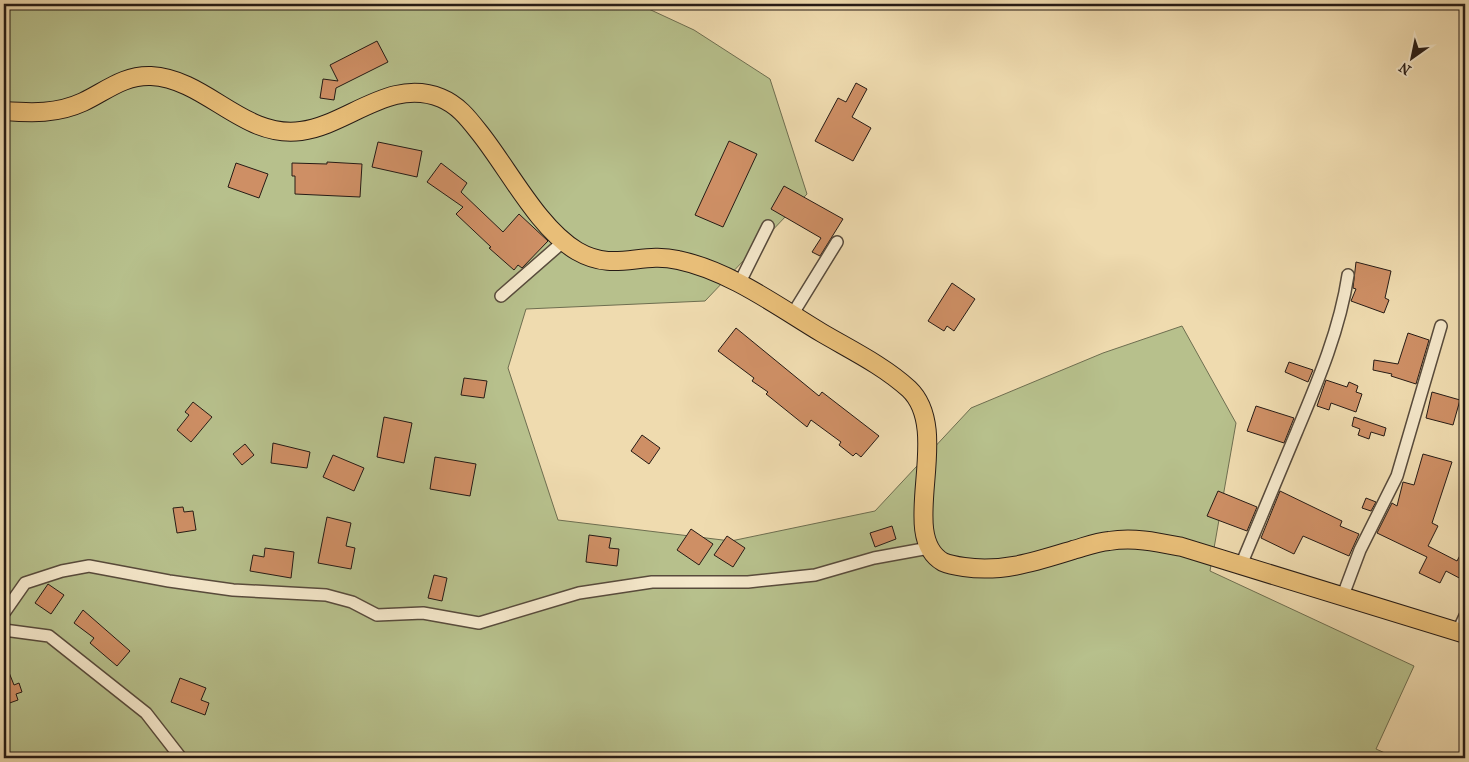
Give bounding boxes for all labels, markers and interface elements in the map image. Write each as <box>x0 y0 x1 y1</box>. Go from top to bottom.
north arrow <box>1386 32 1436 82</box>
text: N <box>1396 58 1414 79</box>

